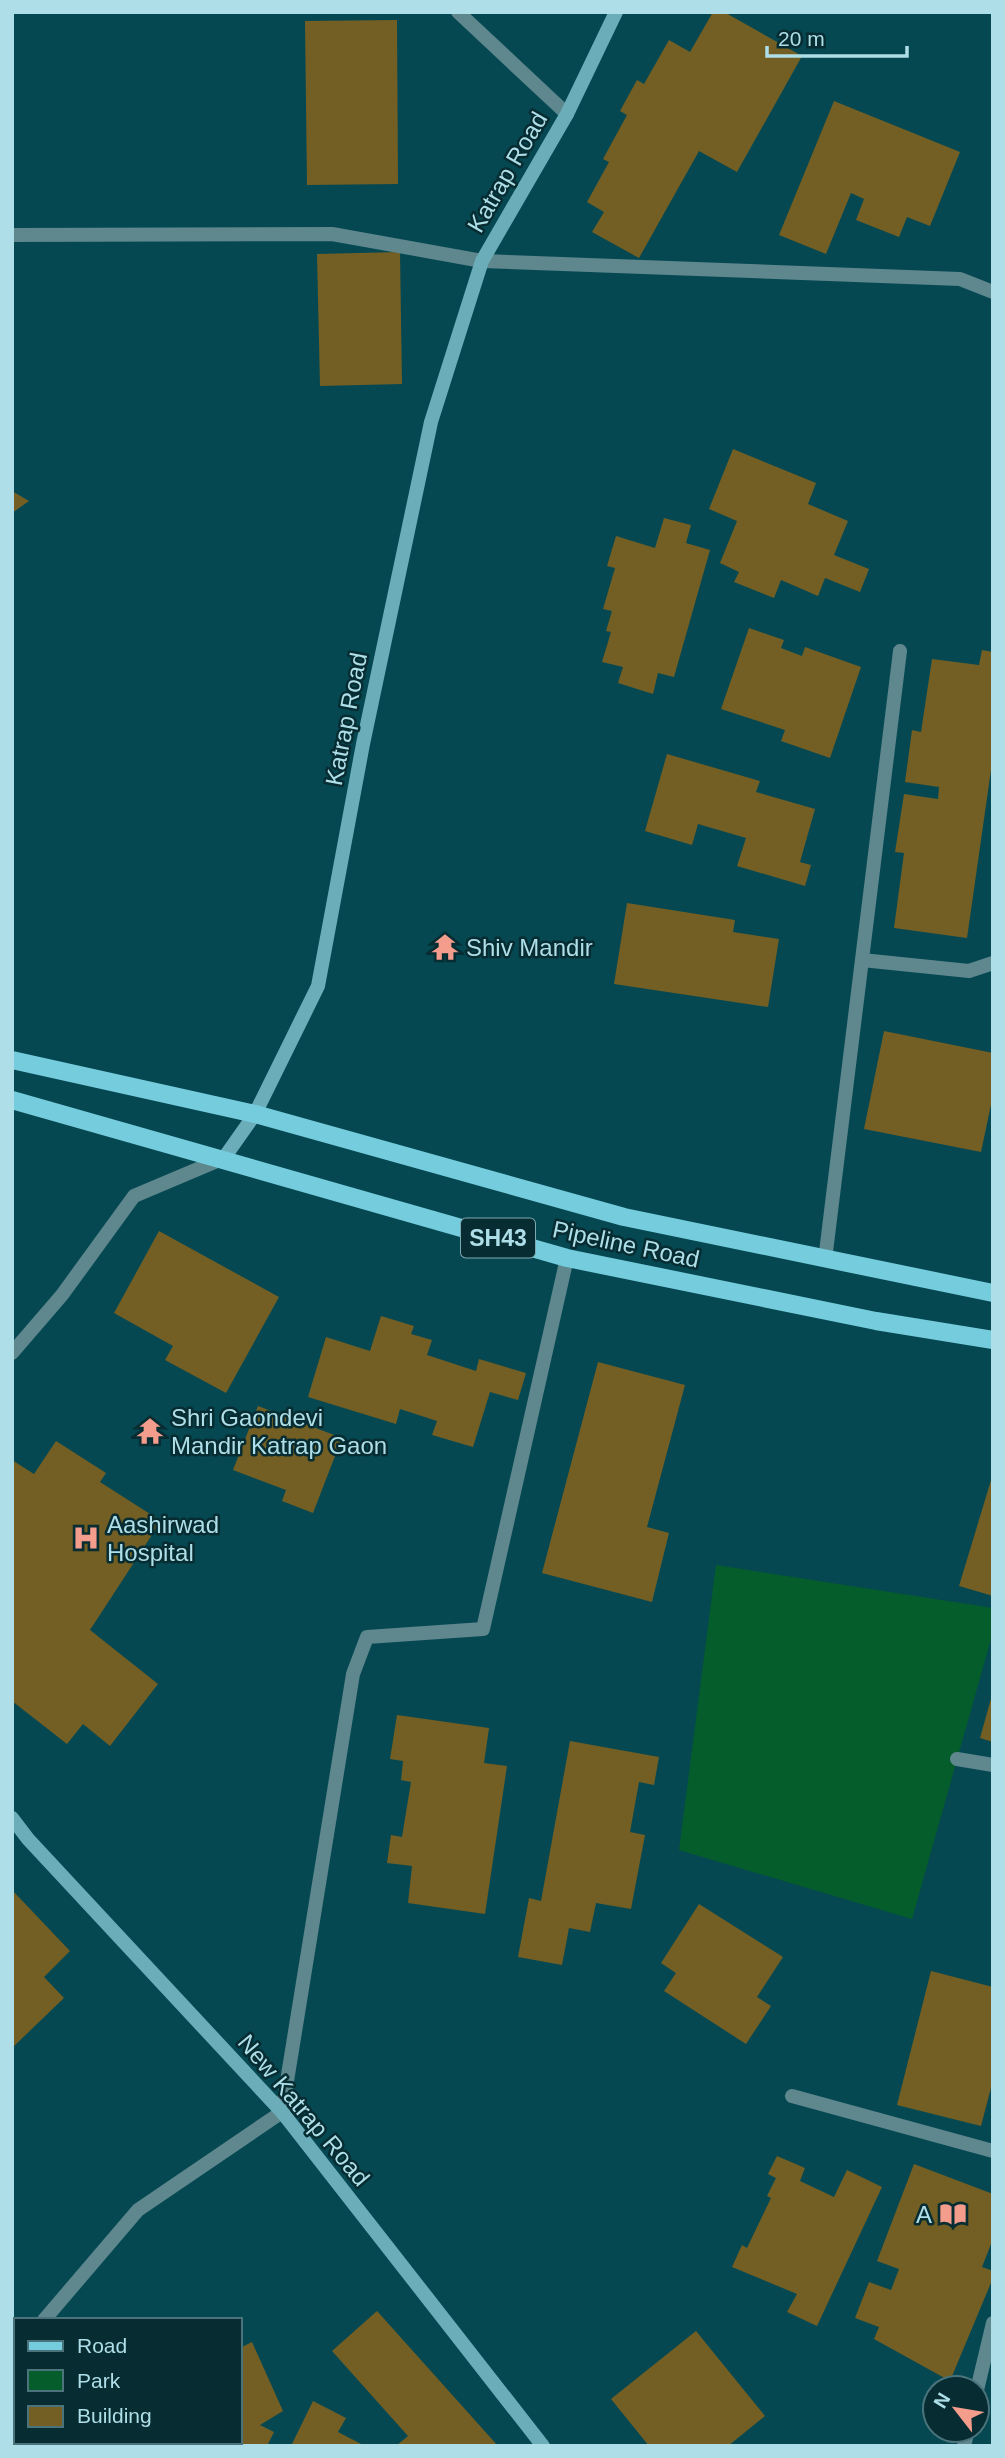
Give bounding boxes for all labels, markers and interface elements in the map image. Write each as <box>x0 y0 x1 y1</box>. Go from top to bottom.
scale bar <box>767 14 907 58</box>
text: 20 m <box>778 27 825 50</box>
street label: Katrap Road <box>462 107 552 237</box>
street label: Katrap Road <box>320 650 372 788</box>
temple icon: Shiv Mandir <box>430 932 460 962</box>
place label: Shiv Mandir <box>466 934 593 961</box>
street label: Pipeline Road <box>550 1215 702 1273</box>
road number: SH43 <box>461 1218 535 1258</box>
place label: Shri Gaondevi Mandir Katrap Gaon <box>171 1404 387 1459</box>
temple icon: Shri Gaondevi Mandir Katrap Gaon <box>135 1416 165 1446</box>
place label: Aashirwad Hospital <box>107 1511 219 1566</box>
hospital icon: Aashirwad Hospital <box>71 1523 101 1553</box>
street label: New Katrap Road <box>233 2029 375 2191</box>
library icon: A <box>938 2199 968 2229</box>
place label: A <box>916 2201 932 2228</box>
legend <box>14 2318 242 2444</box>
text: Road <box>77 2334 127 2357</box>
text: Park <box>77 2369 121 2392</box>
north arrow <box>921 2374 991 2444</box>
text: N <box>929 2389 954 2412</box>
text: Building <box>77 2404 152 2427</box>

